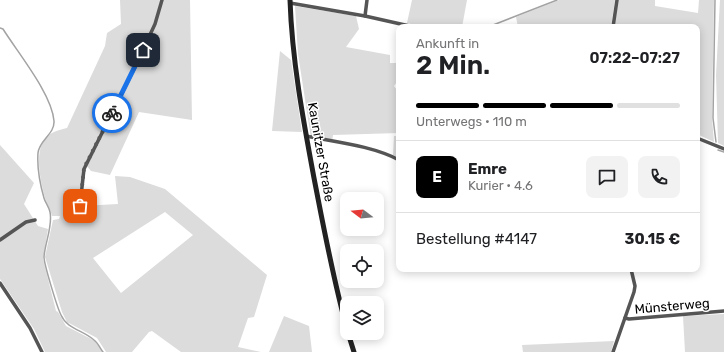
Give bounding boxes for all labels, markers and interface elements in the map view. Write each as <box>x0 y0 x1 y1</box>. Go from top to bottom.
pin <box>126 33 160 67</box>
text: Ankunft in <box>416 36 479 51</box>
icon: home <box>132 39 154 61</box>
text: 07:22–07:27 <box>590 49 680 67</box>
text: 2 Min. <box>416 50 490 81</box>
courier <box>92 93 132 133</box>
street label: Kaunitzer Straße <box>305 101 337 203</box>
icon: bike <box>101 102 123 124</box>
text: Unterwegs · 110 m <box>416 114 527 129</box>
button: chat <box>586 156 628 198</box>
button: phone <box>638 156 680 198</box>
text: Emre <box>468 160 507 178</box>
text: E <box>432 168 442 186</box>
text: Kurier · 4.6 <box>468 178 533 193</box>
pin <box>63 189 97 223</box>
north arrow <box>340 192 384 236</box>
map controls <box>340 192 384 340</box>
icon: bag <box>69 195 91 217</box>
text: Bestellung #4147 <box>416 230 537 248</box>
text: 30.15 € <box>625 230 680 248</box>
button: locate <box>340 244 384 288</box>
street label: Münsterweg <box>634 295 710 318</box>
button: layers <box>340 296 384 340</box>

